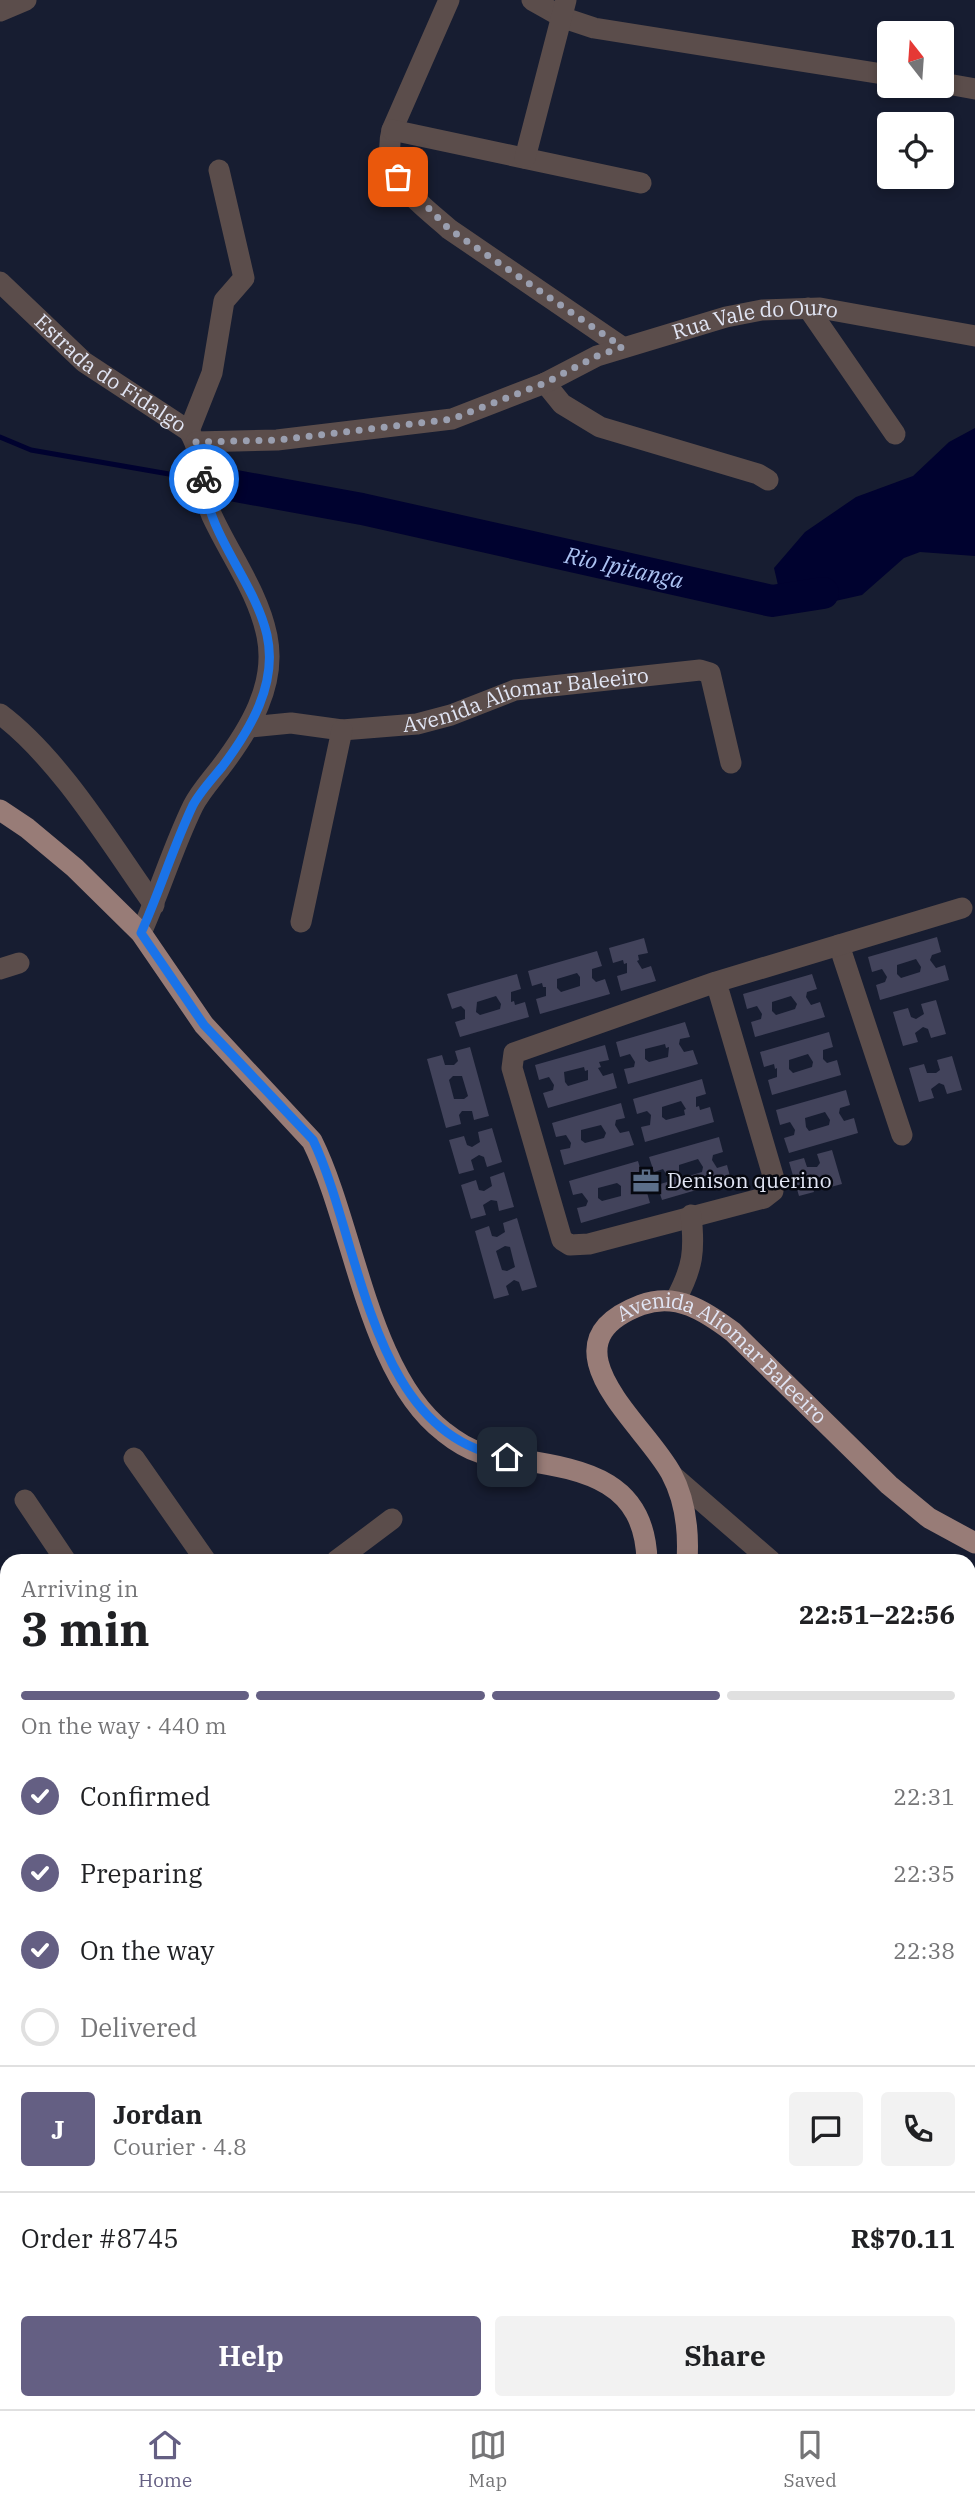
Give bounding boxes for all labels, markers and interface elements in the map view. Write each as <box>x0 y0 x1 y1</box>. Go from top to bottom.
north arrow <box>877 21 954 98</box>
map controls <box>877 21 954 189</box>
button: locate <box>877 112 954 189</box>
pin <box>368 147 428 207</box>
icon: bag <box>379 158 417 196</box>
street label: Rua Vale do Ouro <box>668 293 841 346</box>
street label: Estrada do Fidalgo <box>29 307 192 439</box>
courier <box>169 444 239 514</box>
icon: bike <box>185 460 223 498</box>
water label: Rio Ipitanga <box>561 539 687 595</box>
street label: Avenida Aliomar Baleeiro <box>402 661 650 738</box>
office icon: Denison querino <box>631 1166 661 1196</box>
place label: Denison querino <box>667 1166 832 1194</box>
street label: Avenida Aliomar Baleeiro <box>611 1285 834 1430</box>
pin <box>477 1427 537 1487</box>
icon: home <box>488 1438 526 1476</box>
text: Arriving in <box>21 1573 138 1603</box>
text: 22:51–22:56 <box>799 1597 955 1631</box>
text: 3 min <box>21 1599 150 1659</box>
text: On the way · 440 m <box>21 1710 227 1740</box>
icon: check <box>21 1777 59 1815</box>
text: Confirmed <box>80 1779 211 1813</box>
text: 22:31 <box>893 1781 955 1811</box>
icon: check <box>21 1854 59 1892</box>
text: Preparing <box>80 1856 202 1890</box>
text: 22:35 <box>893 1858 955 1888</box>
icon: check <box>21 1931 59 1969</box>
text: On the way <box>80 1933 214 1967</box>
text: 22:38 <box>893 1935 955 1965</box>
text: Delivered <box>80 2010 197 2044</box>
button: chat <box>789 2092 863 2166</box>
button: phone <box>881 2092 955 2166</box>
text: Jordan <box>113 2097 203 2131</box>
text: J <box>51 2112 65 2146</box>
text: Courier · 4.8 <box>113 2131 247 2161</box>
text: Order #8745 <box>21 2221 179 2255</box>
text: R$70.11 <box>851 2221 955 2255</box>
button: Help <box>21 2316 481 2396</box>
button: Share <box>495 2316 955 2396</box>
tab: Home <box>138 2426 192 2492</box>
tab: Map <box>469 2426 507 2492</box>
tab: Saved <box>784 2426 837 2492</box>

